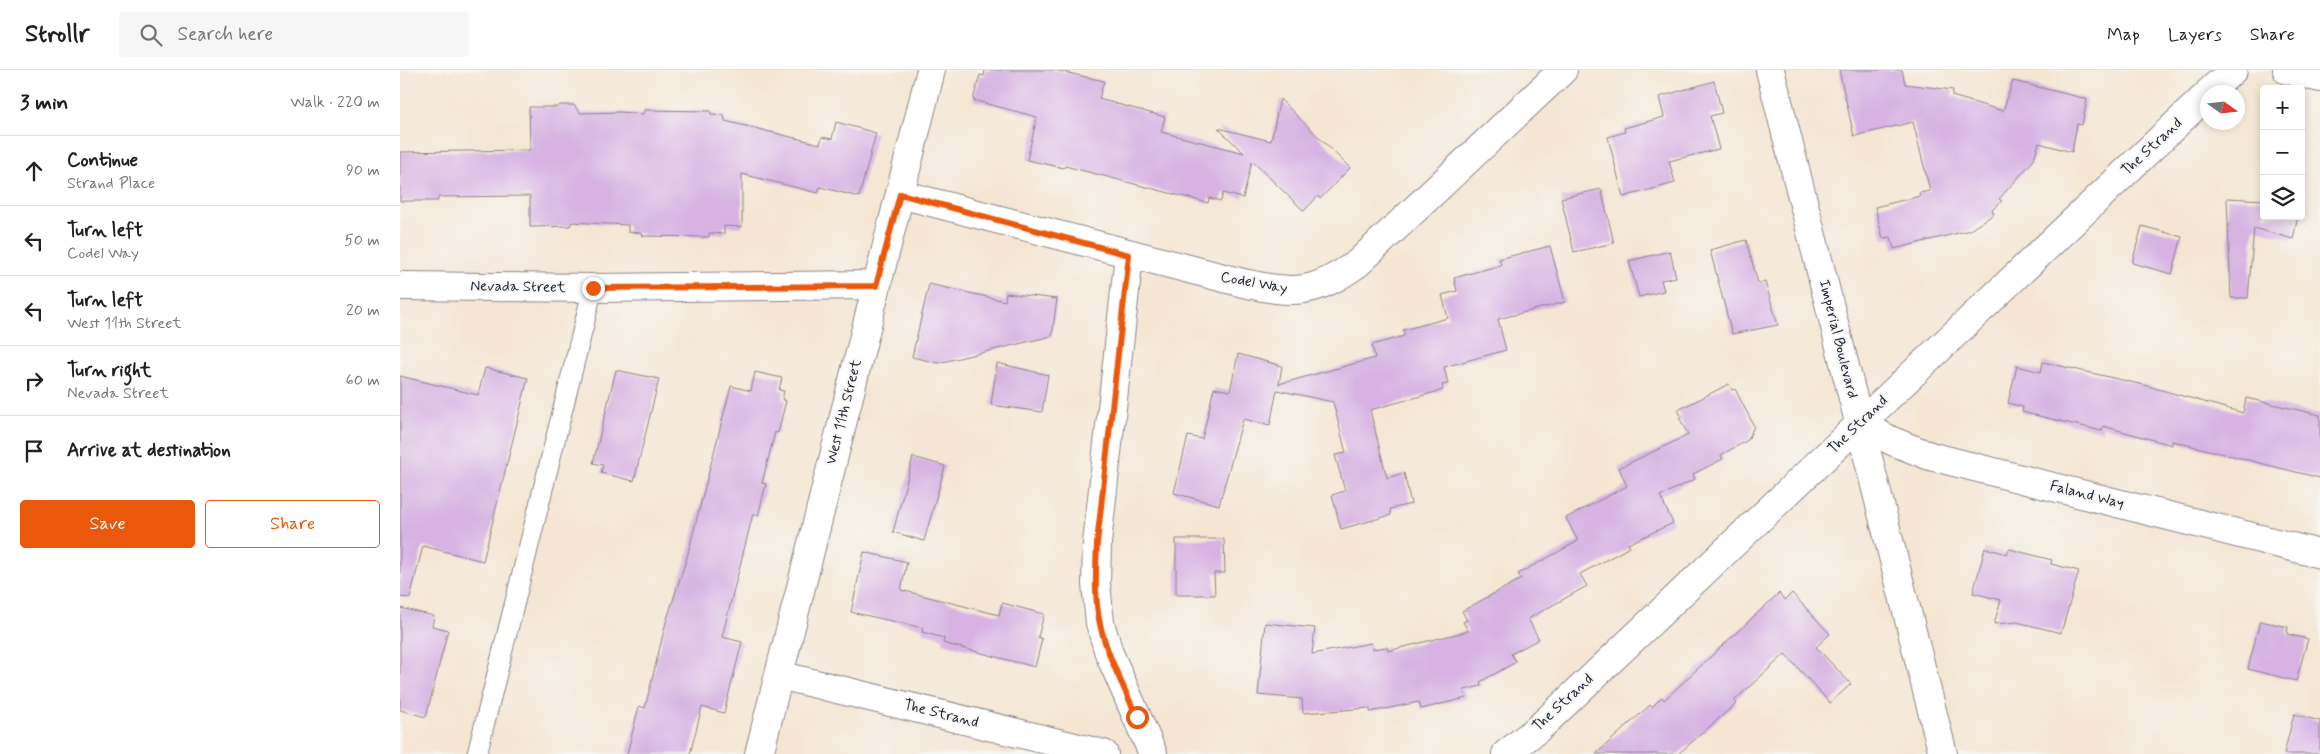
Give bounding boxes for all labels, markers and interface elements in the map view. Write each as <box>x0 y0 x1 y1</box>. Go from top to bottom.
search box <box>119 12 469 57</box>
text: Strollr <box>25 19 89 50</box>
icon: search <box>137 21 165 49</box>
text: Search here <box>177 22 273 47</box>
text: Map <box>2107 23 2140 47</box>
text: Layers <box>2168 23 2222 47</box>
text: Share <box>2250 23 2295 47</box>
north arrow <box>2200 85 2245 130</box>
map controls <box>2260 85 2305 220</box>
button: + <box>2260 85 2305 130</box>
text: 3 min <box>20 89 68 117</box>
text: Walk · 220 m <box>290 92 380 113</box>
street label: The Strand <box>2117 113 2187 180</box>
button: − <box>2260 130 2305 175</box>
text: Continue <box>67 148 138 173</box>
icon: ahead <box>20 157 48 185</box>
text: 90 m <box>346 160 380 181</box>
text: Strand Place <box>67 173 155 194</box>
button: layers <box>2260 175 2305 220</box>
text: Turn left <box>67 218 143 243</box>
icon: left <box>20 227 48 255</box>
text: 50 m <box>344 230 380 251</box>
text: Codel Way <box>67 243 139 264</box>
street label: Codel Way <box>1219 267 1289 299</box>
street label: Nevada Street <box>470 276 566 298</box>
route end <box>582 277 605 300</box>
street label: Imperial Boulevard <box>1814 278 1862 400</box>
text: Turn left <box>67 288 143 313</box>
icon: left <box>20 297 48 325</box>
text: 20 m <box>346 300 380 321</box>
text: West 11th Street <box>67 313 182 334</box>
street label: West 11th Street <box>821 357 867 467</box>
text: Turn right <box>67 358 151 383</box>
icon: right <box>20 367 48 395</box>
text: 60 m <box>346 370 380 391</box>
text: Nevada Street <box>67 383 169 404</box>
street label: The Strand <box>1824 391 1893 459</box>
icon: arrive <box>20 437 48 465</box>
text: Arrive at destination <box>67 438 231 463</box>
street label: Faland Way <box>2048 476 2126 514</box>
button: Save <box>20 500 195 548</box>
button: Share <box>205 500 380 548</box>
street label: The Strand <box>1528 669 1598 736</box>
street label: The Strand <box>901 695 981 733</box>
route start <box>1126 706 1149 729</box>

